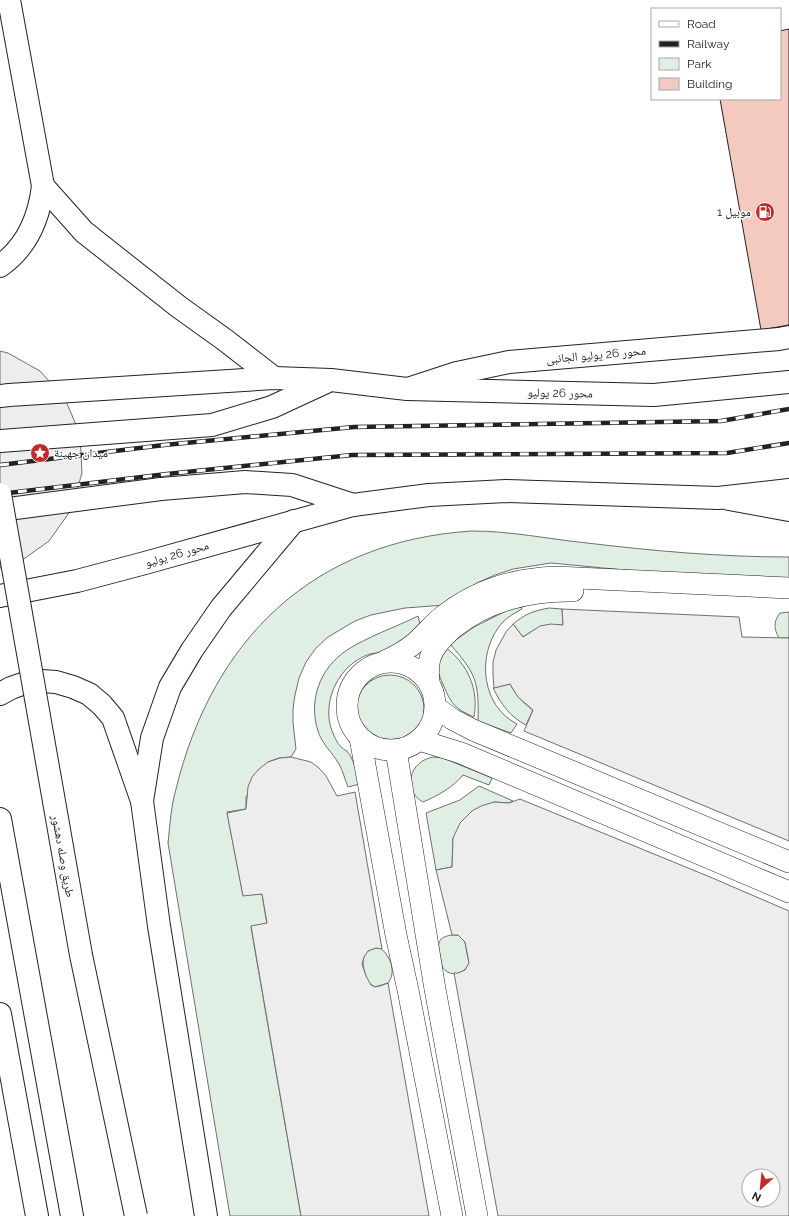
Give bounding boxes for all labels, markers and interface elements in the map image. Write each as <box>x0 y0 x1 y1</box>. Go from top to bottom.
legend <box>651 8 781 100</box>
text: Road <box>687 17 716 31</box>
text: Railway <box>687 37 730 51</box>
text: Park <box>687 57 712 71</box>
text: Building <box>687 77 733 91</box>
fuel station icon: موبيل 1 <box>754 201 776 223</box>
place label: موبيل 1 <box>717 205 751 219</box>
street label: محور 26 يوليو الجانبى <box>546 344 646 367</box>
street label: محور 26 يوليو <box>527 385 593 401</box>
place icon: ميدان جهينة <box>29 442 51 464</box>
place label: ميدان جهينة <box>54 446 108 460</box>
street label: محور 26 يوليو <box>144 538 210 570</box>
street label: طريق وصله دهشور <box>48 813 77 898</box>
north arrow <box>741 1168 781 1208</box>
text: N <box>750 1189 763 1204</box>

